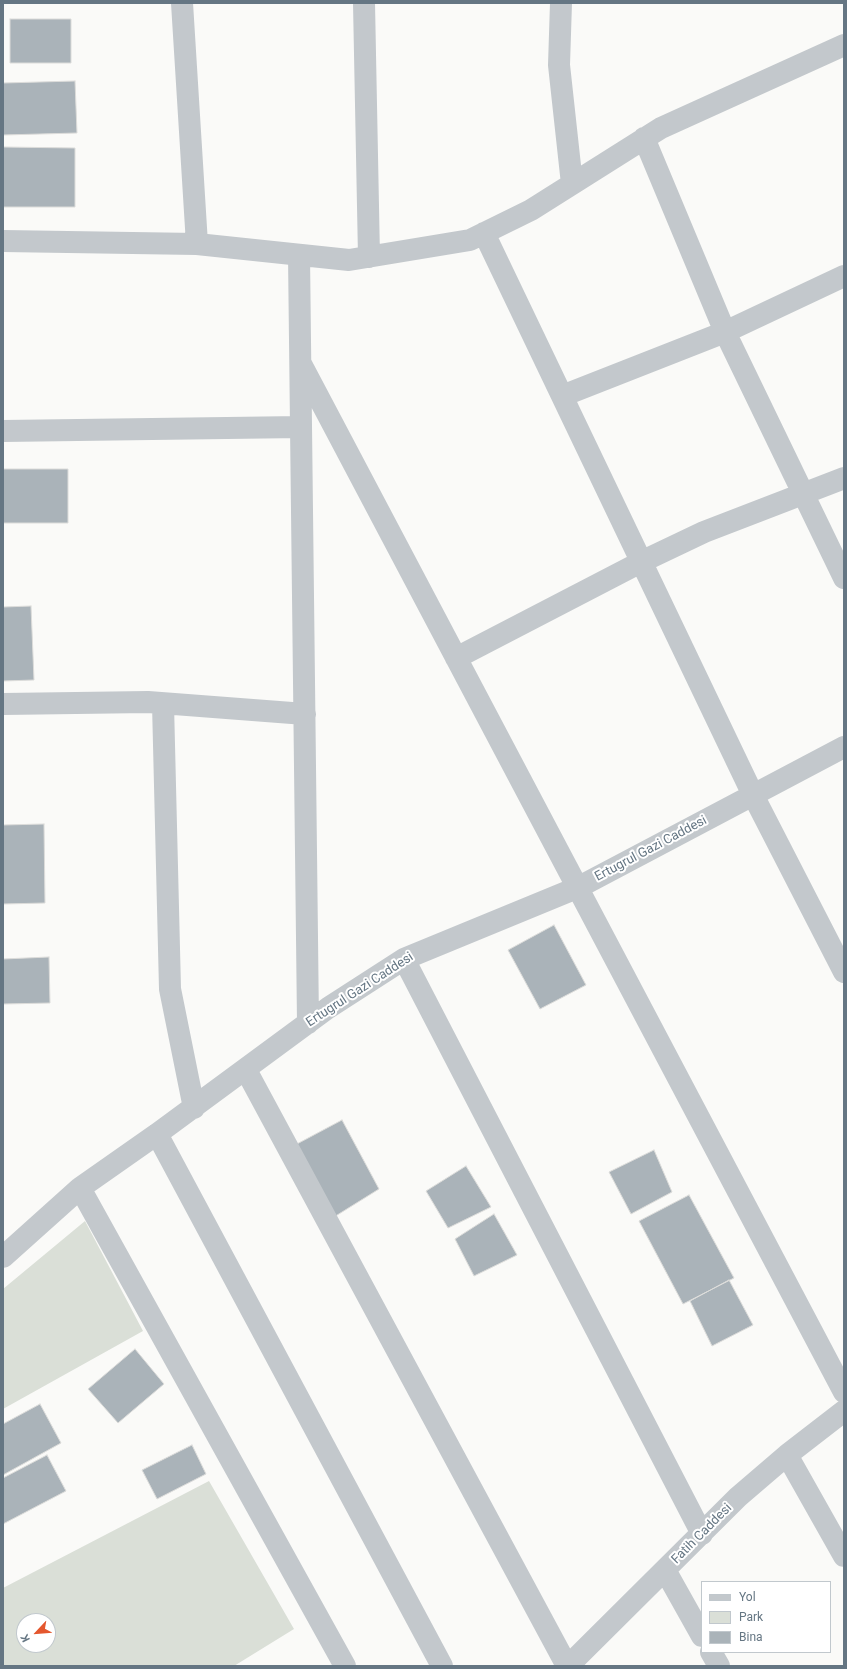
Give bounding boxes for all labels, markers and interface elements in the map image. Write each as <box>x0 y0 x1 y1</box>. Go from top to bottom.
street label: Ertugrul Gazi Caddesi <box>592 813 710 885</box>
street label: Ertugrul Gazi Caddesi <box>304 950 416 1030</box>
street label: Fatih Caddesi <box>669 1501 735 1567</box>
legend <box>701 1581 831 1653</box>
text: Yol <box>739 1590 756 1604</box>
text: Park <box>739 1610 763 1624</box>
north arrow <box>16 1613 56 1653</box>
text: Bina <box>739 1630 763 1644</box>
text: K <box>18 1632 33 1644</box>

